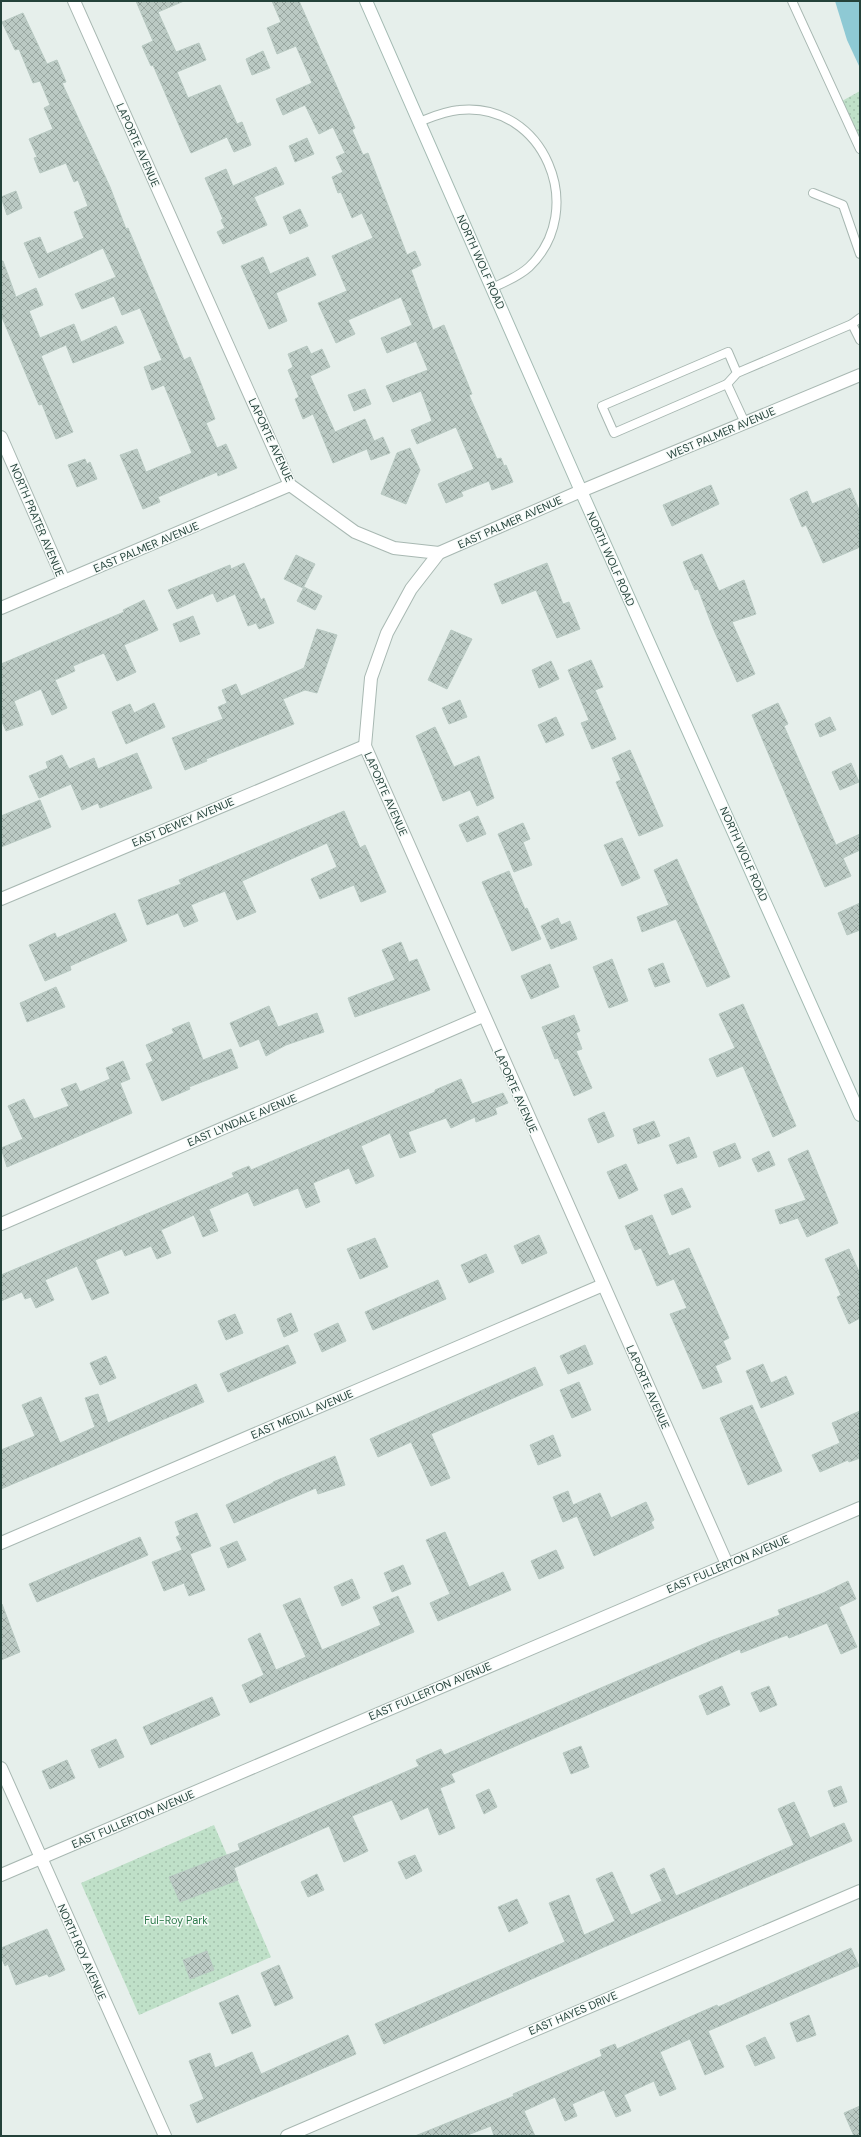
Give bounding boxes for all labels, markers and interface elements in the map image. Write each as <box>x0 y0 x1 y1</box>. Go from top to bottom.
street label: LAPORTE AVENUE <box>113 101 163 189</box>
street label: NORTH WOLF ROAD <box>454 213 508 312</box>
street label: LAPORTE AVENUE <box>245 396 297 484</box>
street label: WEST PALMER AVENUE <box>665 404 777 462</box>
street label: NORTH PRATER AVENUE <box>7 461 67 579</box>
street label: EAST PALMER AVENUE <box>455 493 565 551</box>
street label: NORTH WOLF ROAD <box>584 510 638 609</box>
street label: EAST PALMER AVENUE <box>91 518 201 576</box>
street label: LAPORTE AVENUE <box>361 750 411 838</box>
street label: EAST DEWEY AVENUE <box>130 794 236 850</box>
street label: NORTH WOLF ROAD <box>717 805 771 904</box>
street label: LAPORTE AVENUE <box>491 1047 541 1135</box>
street label: EAST LYNDALE AVENUE <box>185 1091 299 1149</box>
street label: LAPORTE AVENUE <box>623 1343 673 1431</box>
street label: EAST MEDILL AVENUE <box>249 1386 355 1442</box>
street label: EAST FULLERTON AVENUE <box>665 1532 791 1596</box>
street label: EAST FULLERTON AVENUE <box>367 1659 493 1723</box>
street label: EAST FULLERTON AVENUE <box>70 1787 196 1851</box>
street label: NORTH ROY AVENUE <box>54 1902 110 2002</box>
park label: Ful-Roy Park <box>144 1913 208 1927</box>
street label: EAST HAYES DRIVE <box>527 1988 619 2038</box>

